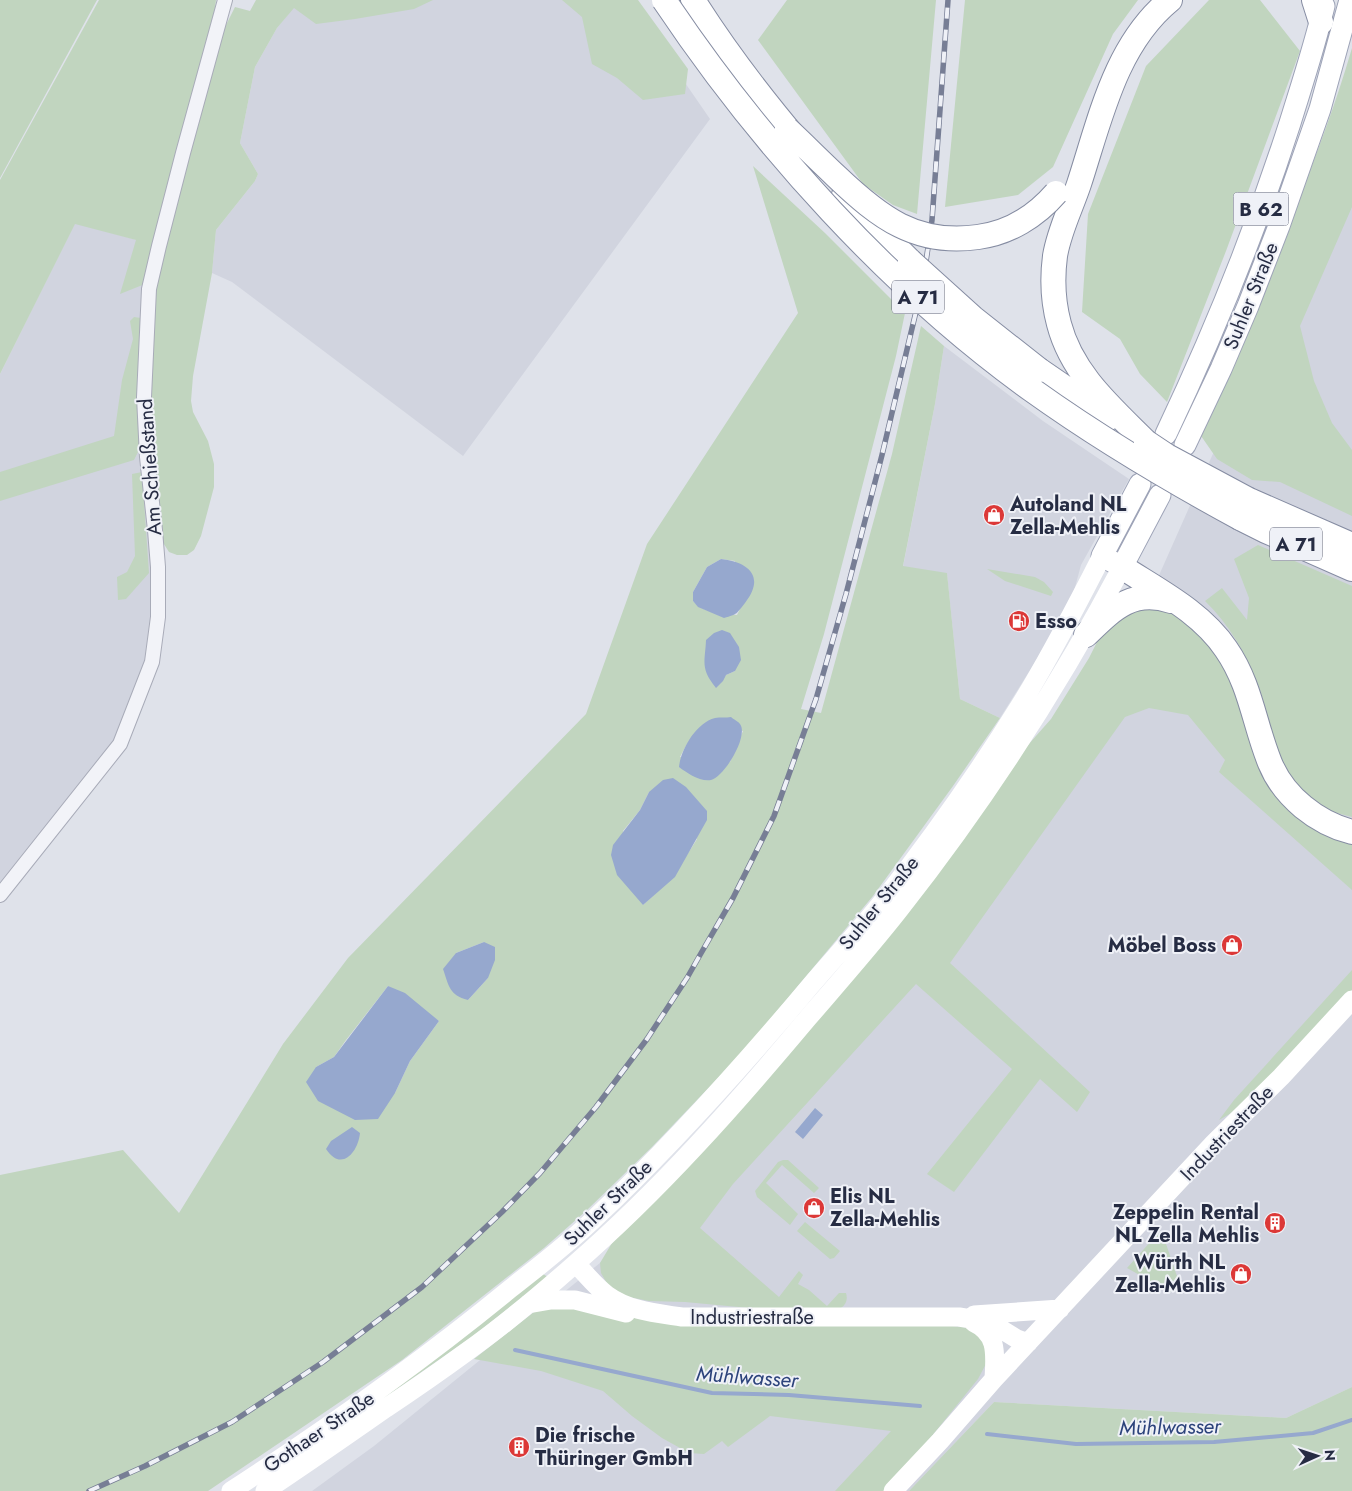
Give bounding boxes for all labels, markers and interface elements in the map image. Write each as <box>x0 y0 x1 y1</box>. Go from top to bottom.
road number: B 62 <box>1234 192 1288 225</box>
street label: Suhler Straße <box>1216 238 1286 354</box>
road number: A 71 <box>892 280 944 314</box>
street label: Am Schießstand <box>131 398 169 536</box>
place label: Autoland NL Zella-Mehlis <box>1009 490 1127 542</box>
shop icon: Autoland NL Zella-Mehlis <box>982 503 1006 527</box>
road number: A 71 <box>1270 528 1322 560</box>
place label: Esso <box>1035 607 1077 636</box>
fuel station icon: Esso <box>1007 609 1031 633</box>
street label: Suhler Straße <box>832 850 926 956</box>
place label: Möbel Boss <box>1108 931 1216 960</box>
shop icon: Möbel Boss <box>1220 933 1244 957</box>
street label: Industriestraße <box>1174 1079 1280 1187</box>
street label: Suhler Straße <box>557 1153 659 1253</box>
place label: Elis NL Zella-Mehlis <box>830 1182 940 1234</box>
shop icon: Elis NL Zella-Mehlis <box>802 1196 826 1220</box>
place label: Zeppelin Rental NL Zella Mehlis <box>1113 1198 1259 1250</box>
building icon: Zeppelin Rental NL Zella Mehlis <box>1263 1211 1287 1235</box>
place label: Würth NL Zella-Mehlis <box>1115 1248 1225 1300</box>
shop icon: Würth NL Zella-Mehlis <box>1229 1262 1253 1286</box>
street label: Industriestraße <box>690 1303 814 1332</box>
water label: Mühlwasser <box>695 1358 800 1396</box>
street label: Gothaer Straße <box>258 1384 380 1480</box>
water label: Mühlwasser <box>1119 1411 1222 1443</box>
place label: Die frische Thüringer GmbH <box>535 1421 693 1473</box>
north arrow <box>1292 1431 1342 1481</box>
building icon: Die frische Thüringer GmbH <box>507 1435 531 1459</box>
text: N <box>1320 1449 1340 1461</box>

